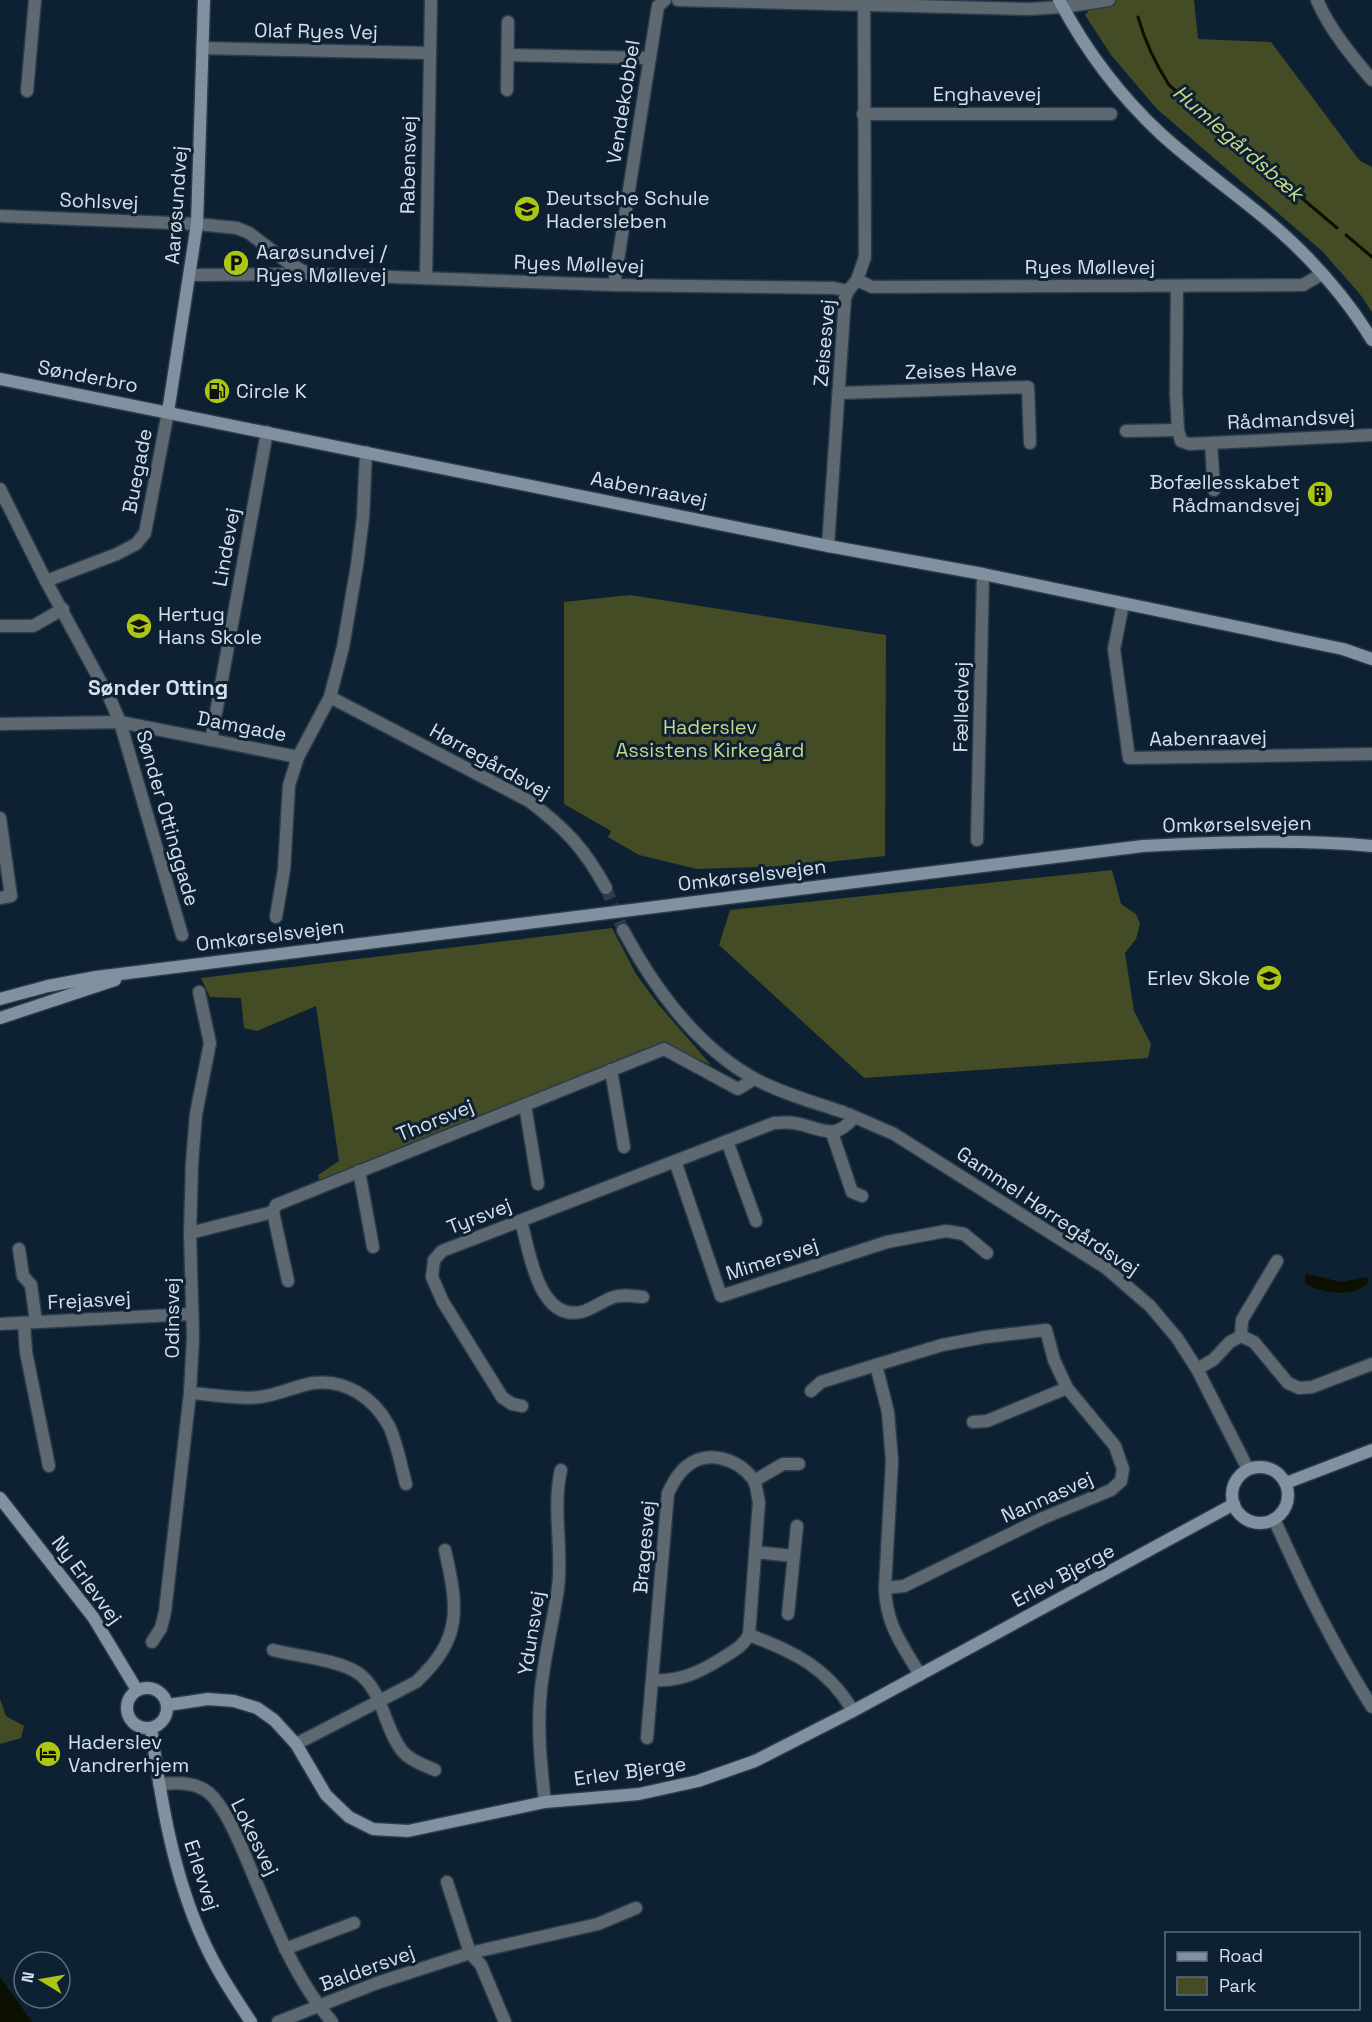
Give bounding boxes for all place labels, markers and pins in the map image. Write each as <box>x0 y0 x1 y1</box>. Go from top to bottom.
place label: Deutsche Schule Hadersleben <box>546 185 710 234</box>
school or university icon: Deutsche Schule Hadersleben <box>512 194 542 224</box>
place label: Aarøsundvej / Ryes Møllevej <box>256 239 388 288</box>
parking icon: Aarøsundvej / Ryes Møllevej <box>221 248 251 278</box>
fuel station icon: Circle K <box>202 376 232 406</box>
place label: Circle K <box>236 378 307 404</box>
place label: Bofællesskabet Rådmandsvej <box>1149 469 1300 518</box>
building icon: Bofællesskabet Rådmandsvej <box>1305 479 1335 509</box>
place label: Hertug Hans Skole <box>158 601 262 650</box>
school or university icon: Hertug Hans Skole <box>124 611 154 641</box>
school or university icon: Erlev Skole <box>1254 963 1284 993</box>
place label: Erlev Skole <box>1147 965 1250 991</box>
place label: Haderslev Vandrerhjem <box>68 1729 189 1778</box>
hotel icon: Haderslev Vandrerhjem <box>33 1739 63 1769</box>

